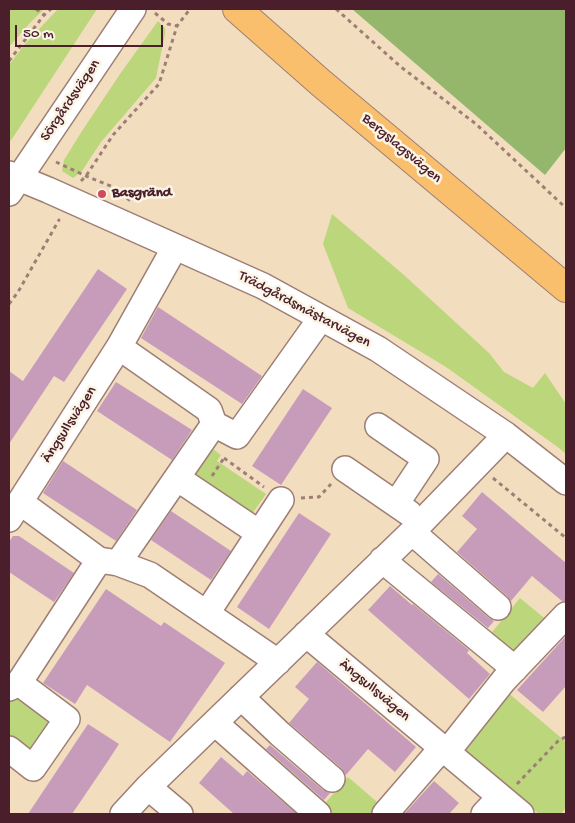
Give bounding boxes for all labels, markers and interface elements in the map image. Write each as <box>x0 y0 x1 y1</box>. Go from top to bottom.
scale bar <box>18 15 165 47</box>
text: 50 m <box>23 25 54 43</box>
street label: Sörgårdsvägen <box>37 57 105 145</box>
street label: Bergslagsvägen <box>357 110 445 188</box>
place label: Basgränd <box>112 185 172 203</box>
marker: Basgränd <box>96 188 108 200</box>
street label: Trädgårdsmästarvägen <box>235 267 373 353</box>
street label: Ängsullsvägen <box>39 383 101 467</box>
street label: Ängsullsvägen <box>335 656 413 726</box>

